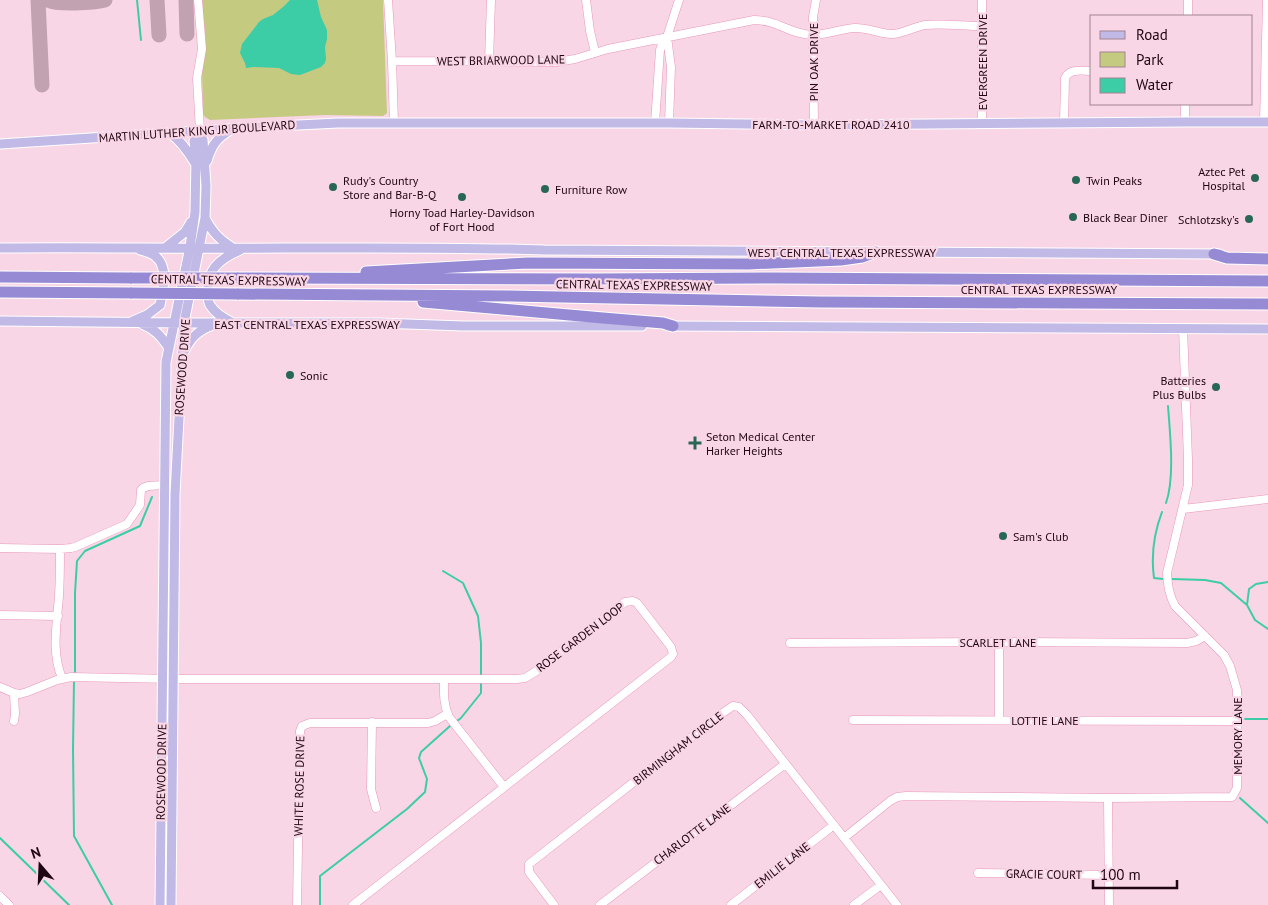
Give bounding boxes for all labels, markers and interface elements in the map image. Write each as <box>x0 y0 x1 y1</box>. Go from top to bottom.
street label: EVERGREEN DRIVE <box>975 14 990 110</box>
legend <box>1090 15 1253 105</box>
street label: PIN OAK DRIVE <box>806 23 821 101</box>
text: Road <box>1136 25 1168 44</box>
text: Park <box>1136 50 1164 69</box>
street label: WEST BRIARWOOD LANE <box>437 51 565 69</box>
text: Water <box>1136 75 1173 94</box>
street label: MARTIN LUTHER KING JR BOULEVARD <box>98 117 296 145</box>
street label: FARM-TO-MARKET ROAD 2410 <box>752 117 910 132</box>
place label: Aztec Pet Hospital <box>1198 164 1245 193</box>
marker: Aztec Pet Hospital <box>1249 172 1261 184</box>
place label: Rudy's Country Store and Bar-B-Q <box>343 173 437 202</box>
place label: Twin Peaks <box>1086 173 1142 188</box>
marker: Twin Peaks <box>1070 174 1082 186</box>
marker: Rudy's Country Store and Bar-B-Q <box>327 181 339 193</box>
place label: Furniture Row <box>555 182 627 197</box>
marker: Furniture Row <box>539 183 551 195</box>
marker: Horny Toad Harley-Davidson of Fort Hood <box>456 191 468 203</box>
place label: Horny Toad Harley-Davidson of Fort Hood <box>390 205 534 234</box>
place label: Black Bear Diner <box>1083 210 1168 225</box>
marker: Black Bear Diner <box>1067 211 1079 223</box>
place label: Schlotzsky's <box>1178 212 1239 227</box>
marker: Schlotzsky's <box>1243 213 1255 225</box>
street label: WEST CENTRAL TEXAS EXPRESSWAY <box>748 245 937 260</box>
street label: CENTRAL TEXAS EXPRESSWAY <box>151 271 308 289</box>
street label: CENTRAL TEXAS EXPRESSWAY <box>556 276 713 294</box>
street label: CENTRAL TEXAS EXPRESSWAY <box>961 282 1118 297</box>
street label: EAST CENTRAL TEXAS EXPRESSWAY <box>214 317 400 332</box>
street label: ROSEWOOD DRIVE <box>171 318 193 416</box>
place label: Sonic <box>300 368 329 383</box>
marker: Sonic <box>284 369 296 381</box>
place label: Batteries Plus Bulbs <box>1153 373 1206 402</box>
marker: Batteries Plus Bulbs <box>1210 381 1222 393</box>
place label: Seton Medical Center Harker Heights <box>706 429 815 458</box>
marker: Seton Medical Center Harker Heights <box>688 436 702 450</box>
place label: Sam's Club <box>1013 529 1069 544</box>
marker: Sam's Club <box>997 530 1009 542</box>
street label: ROSE GARDEN LOOP <box>533 599 627 675</box>
street label: SCARLET LANE <box>960 635 1036 650</box>
street label: MEMORY LANE <box>1230 697 1245 775</box>
street label: BIRMINGHAM CIRCLE <box>630 708 726 788</box>
street label: LOTTIE LANE <box>1011 713 1079 728</box>
street label: ROSEWOOD DRIVE <box>153 724 169 820</box>
street label: WHITE ROSE DRIVE <box>291 736 307 836</box>
street label: CHARLOTTE LANE <box>650 800 734 868</box>
street label: EMILIE LANE <box>751 839 813 891</box>
north arrow <box>15 840 65 890</box>
text: N <box>28 843 43 863</box>
scale bar <box>1093 858 1177 890</box>
text: 100 m <box>1100 865 1141 884</box>
street label: GRACIE COURT <box>1006 866 1083 882</box>

